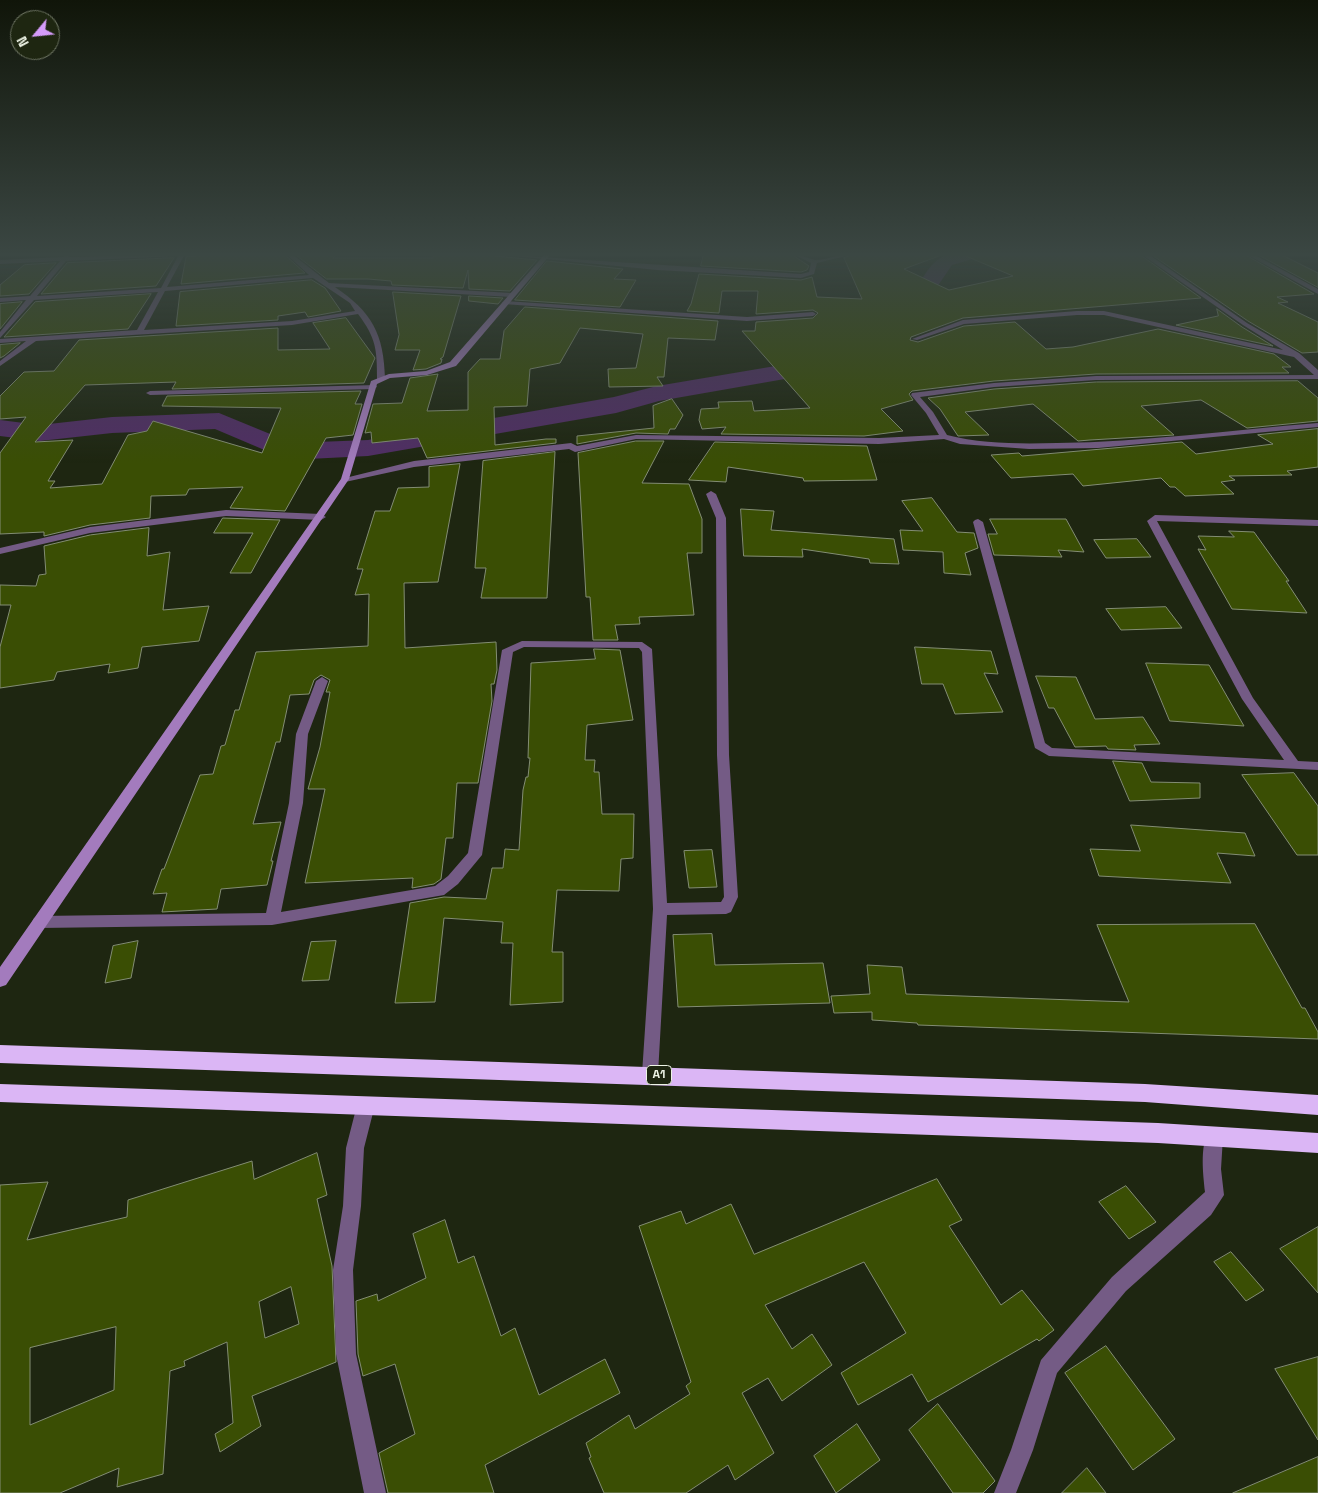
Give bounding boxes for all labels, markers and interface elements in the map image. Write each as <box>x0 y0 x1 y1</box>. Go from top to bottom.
north arrow <box>10 10 60 60</box>
text: N <box>12 33 33 50</box>
road number: A1 <box>646 1066 672 1084</box>

